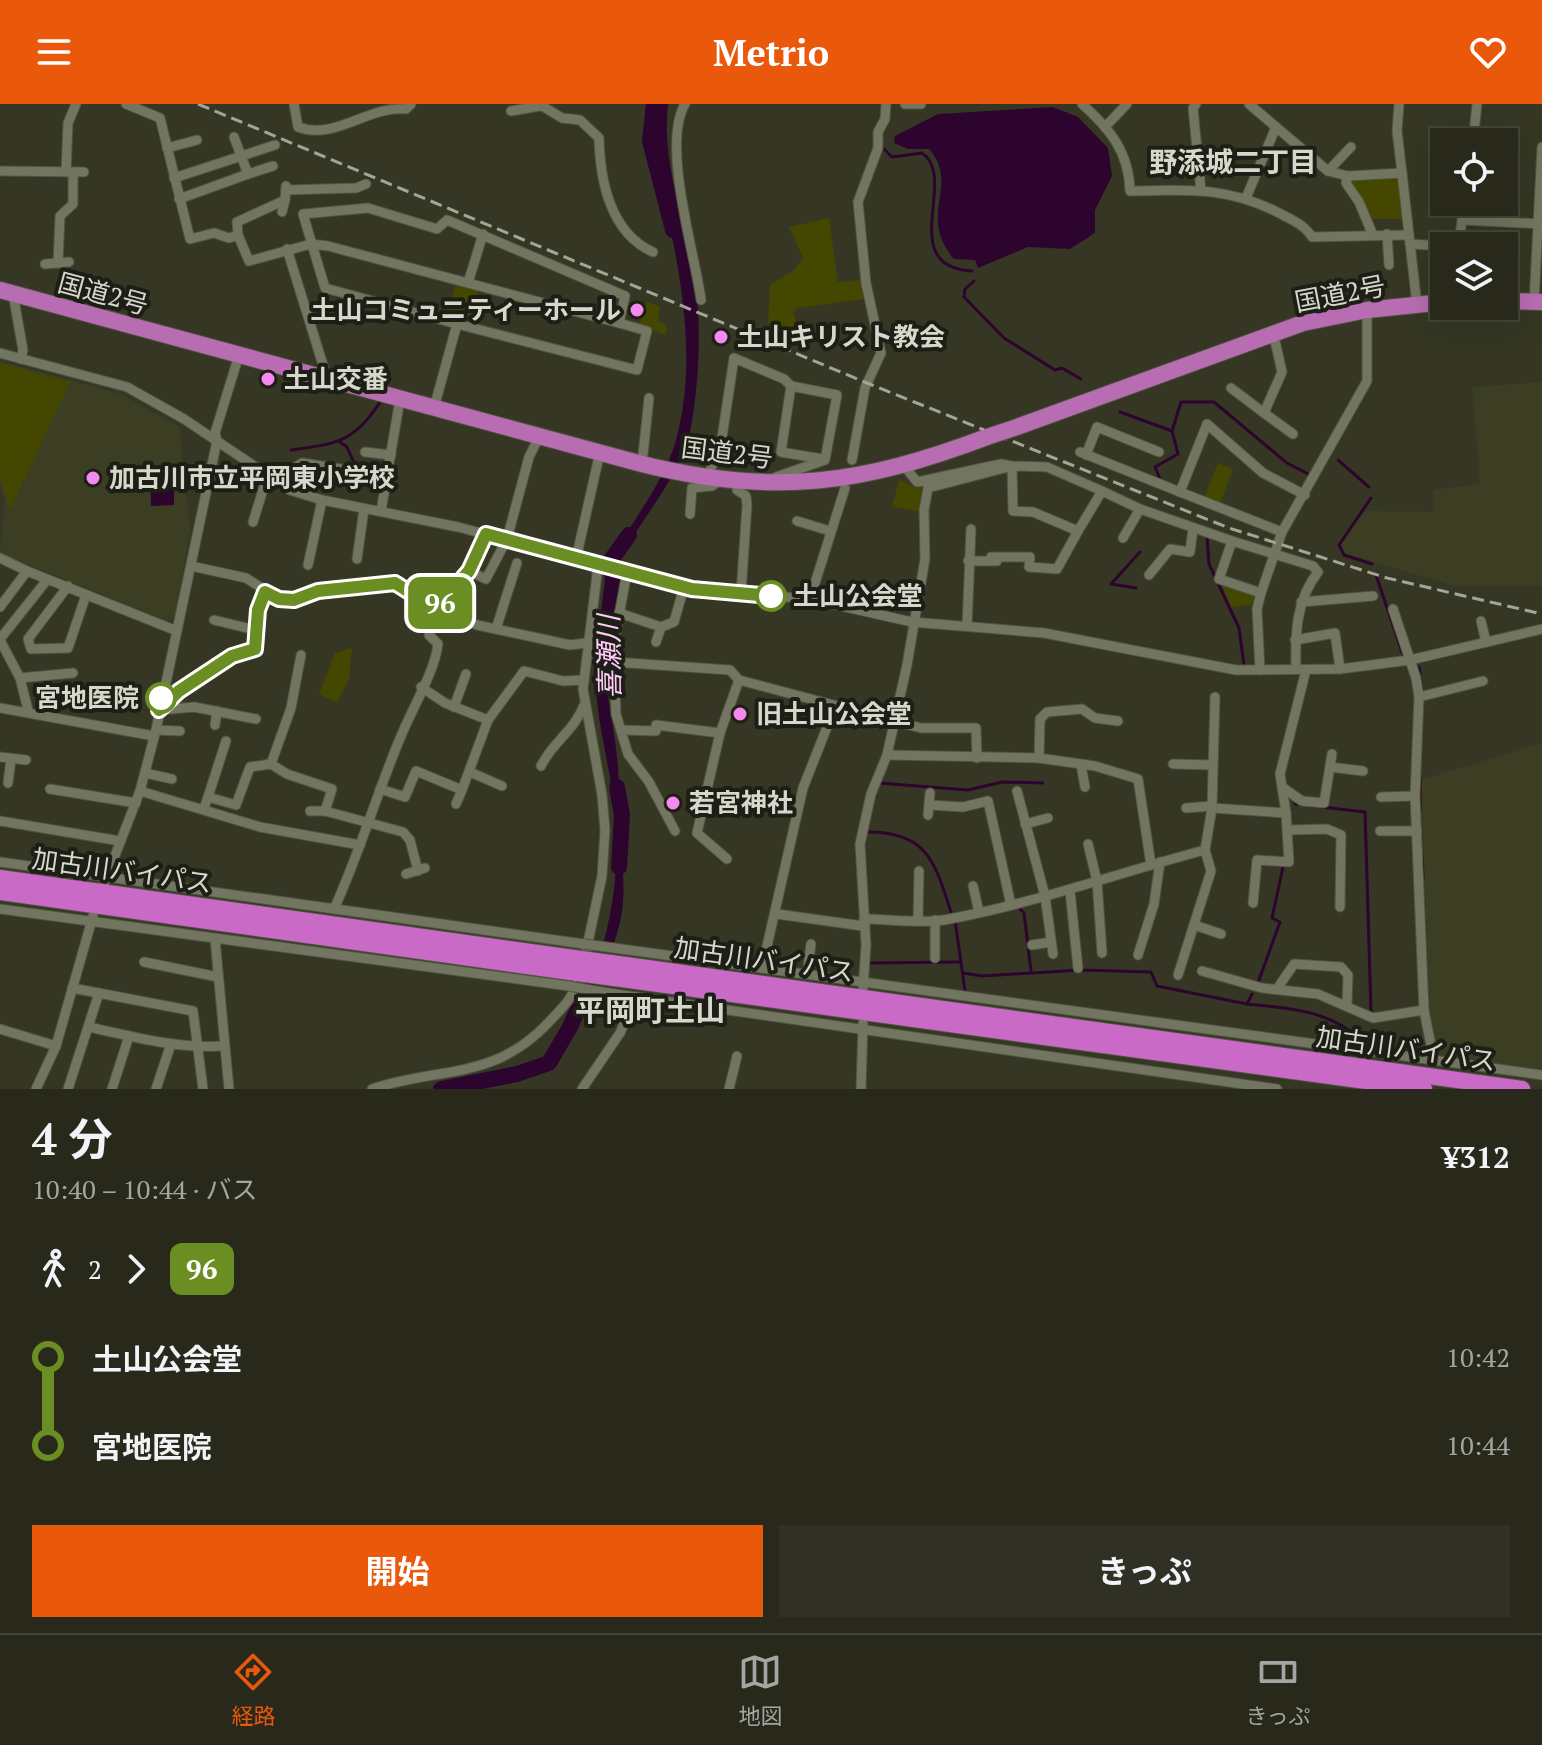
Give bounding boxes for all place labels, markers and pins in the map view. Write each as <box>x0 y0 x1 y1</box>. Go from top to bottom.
place label: 土山コミュニティーホール <box>311 292 621 326</box>
marker: 土山コミュニティーホール <box>628 301 646 319</box>
place label: 土山キリスト教会 <box>737 319 945 353</box>
marker: 土山キリスト教会 <box>712 328 730 346</box>
place label: 土山交番 <box>284 361 388 395</box>
marker: 土山交番 <box>259 370 277 388</box>
place label: 加古川市立平岡東小学校 <box>109 460 395 494</box>
marker: 加古川市立平岡東小学校 <box>84 469 102 487</box>
place label: 土山公会堂 <box>793 578 923 612</box>
marker: 土山公会堂 <box>756 581 786 611</box>
place label: 宮地医院 <box>35 680 139 714</box>
marker: 宮地医院 <box>146 683 176 713</box>
place label: 旧土山公会堂 <box>756 696 912 730</box>
marker: 旧土山公会堂 <box>731 705 749 723</box>
place label: 若宮神社 <box>689 785 793 819</box>
marker: 若宮神社 <box>664 794 682 812</box>

